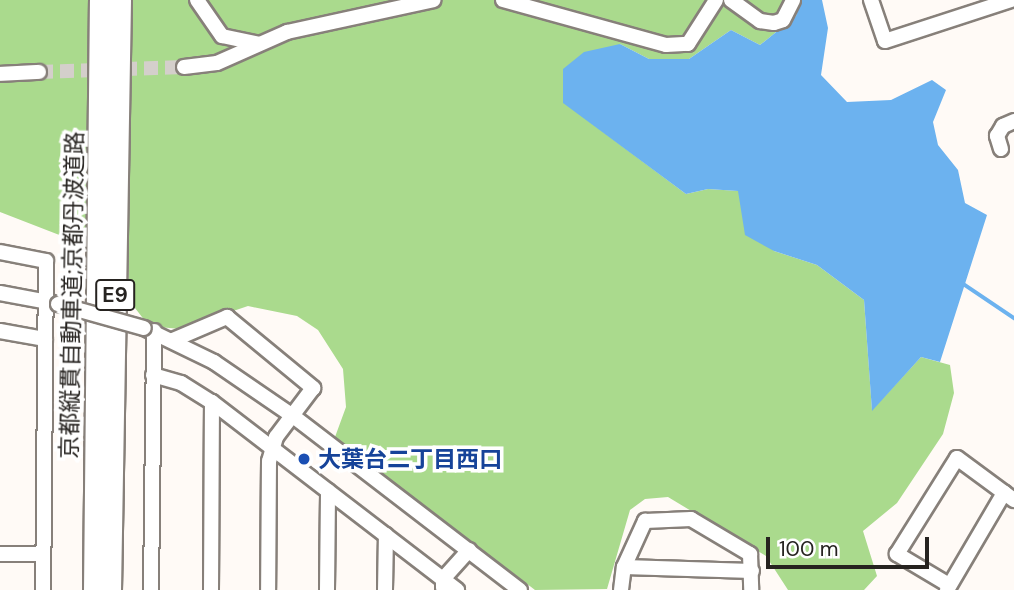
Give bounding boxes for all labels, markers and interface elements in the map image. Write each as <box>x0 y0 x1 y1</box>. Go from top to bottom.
street label: 京都縦貫自動車道;京都丹波道路 <box>55 131 89 459</box>
road number: E9 <box>94 278 136 312</box>
place label: 大葉台二丁目西口 <box>318 445 502 473</box>
marker: 大葉台二丁目西口 <box>296 451 312 467</box>
scale bar <box>769 524 932 568</box>
text: 100 m <box>779 535 839 563</box>

